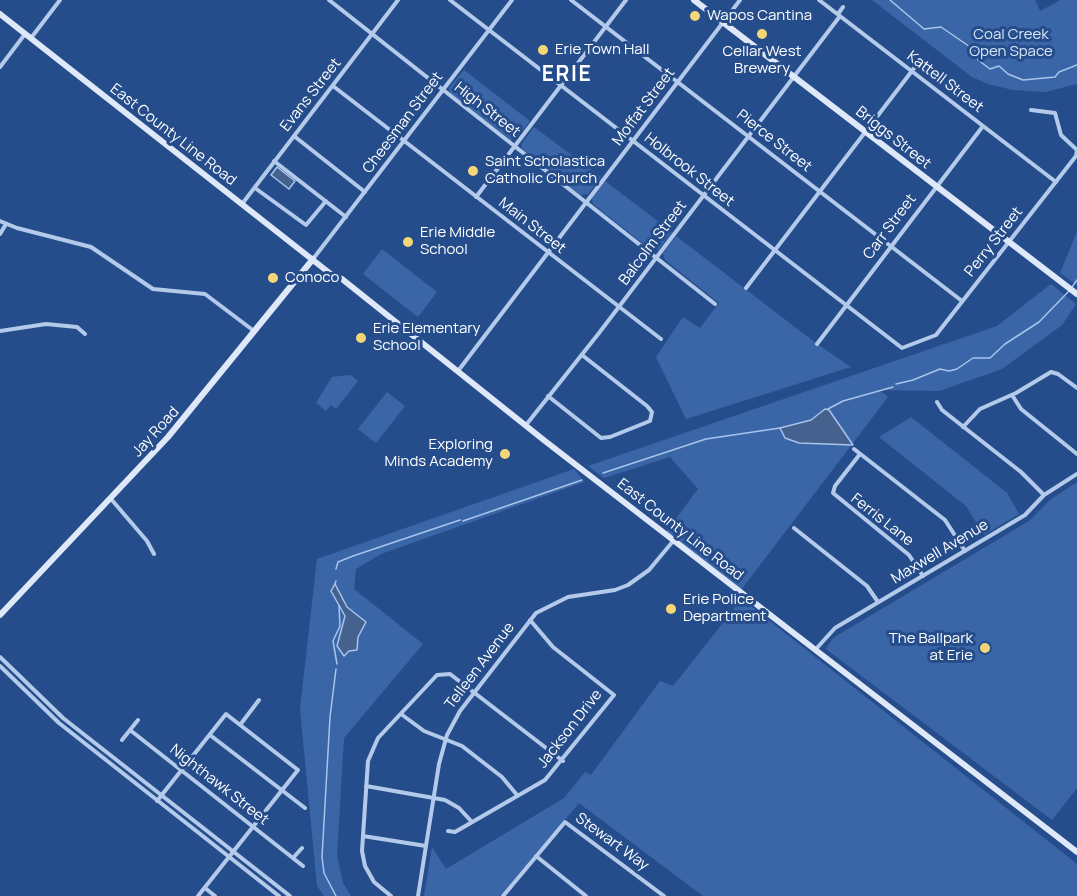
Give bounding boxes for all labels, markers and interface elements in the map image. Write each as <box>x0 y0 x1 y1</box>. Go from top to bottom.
place label: Wapos Cantina <box>707 7 812 25</box>
marker: Wapos Cantina <box>688 9 702 23</box>
park label: Coal Creek Open Space <box>969 26 1053 61</box>
marker: Cellar West Brewery <box>755 27 769 41</box>
place label: Erie Town Hall <box>555 41 650 59</box>
marker: Erie Town Hall <box>536 43 550 57</box>
place label: Cellar West Brewery <box>722 43 802 78</box>
street label: Kattell Street <box>903 47 987 117</box>
street label: Evans Street <box>277 55 345 135</box>
district label: ERIE <box>542 62 592 88</box>
street label: Moffat Street <box>609 65 679 149</box>
street label: Cheesman Street <box>359 69 447 177</box>
street label: High Street <box>450 79 524 141</box>
street label: East County Line Road <box>106 80 240 190</box>
street label: Briggs Street <box>852 103 934 173</box>
street label: Pierce Street <box>733 106 815 176</box>
street label: Holbrook Street <box>641 129 737 211</box>
place label: Saint Scholastica Catholic Church <box>485 153 605 188</box>
marker: Saint Scholastica Catholic Church <box>466 164 480 178</box>
street label: Carr Street <box>860 191 920 263</box>
street label: Main Street <box>495 194 569 258</box>
street label: Balcolm Street <box>615 197 691 289</box>
street label: Perry Street <box>961 204 1027 280</box>
place label: Erie Middle School <box>420 224 495 259</box>
marker: Erie Middle School <box>401 235 415 249</box>
place label: Conoco <box>285 269 339 287</box>
marker: Conoco <box>266 271 280 285</box>
place label: Erie Elementary School <box>373 320 481 355</box>
marker: Erie Elementary School <box>354 331 368 345</box>
street label: Jay Road <box>129 403 183 461</box>
place label: Exploring Minds Academy <box>384 436 493 471</box>
marker: Exploring Minds Academy <box>498 447 512 461</box>
street label: East County Line Road <box>613 475 747 585</box>
street label: Ferris Lane <box>847 490 917 550</box>
street label: Maxwell Avenue <box>888 516 992 588</box>
place label: Erie Police Department <box>683 591 766 626</box>
marker: Erie Police Department <box>664 602 678 616</box>
street label: Telleen Avenue <box>441 619 519 713</box>
place label: The Ballpark at Erie <box>889 630 973 665</box>
marker: The Ballpark at Erie <box>978 641 992 655</box>
street label: Jackson Drive <box>534 686 606 772</box>
street label: Nighthawk Street <box>166 741 272 829</box>
street label: Stewart Way <box>572 809 652 875</box>

